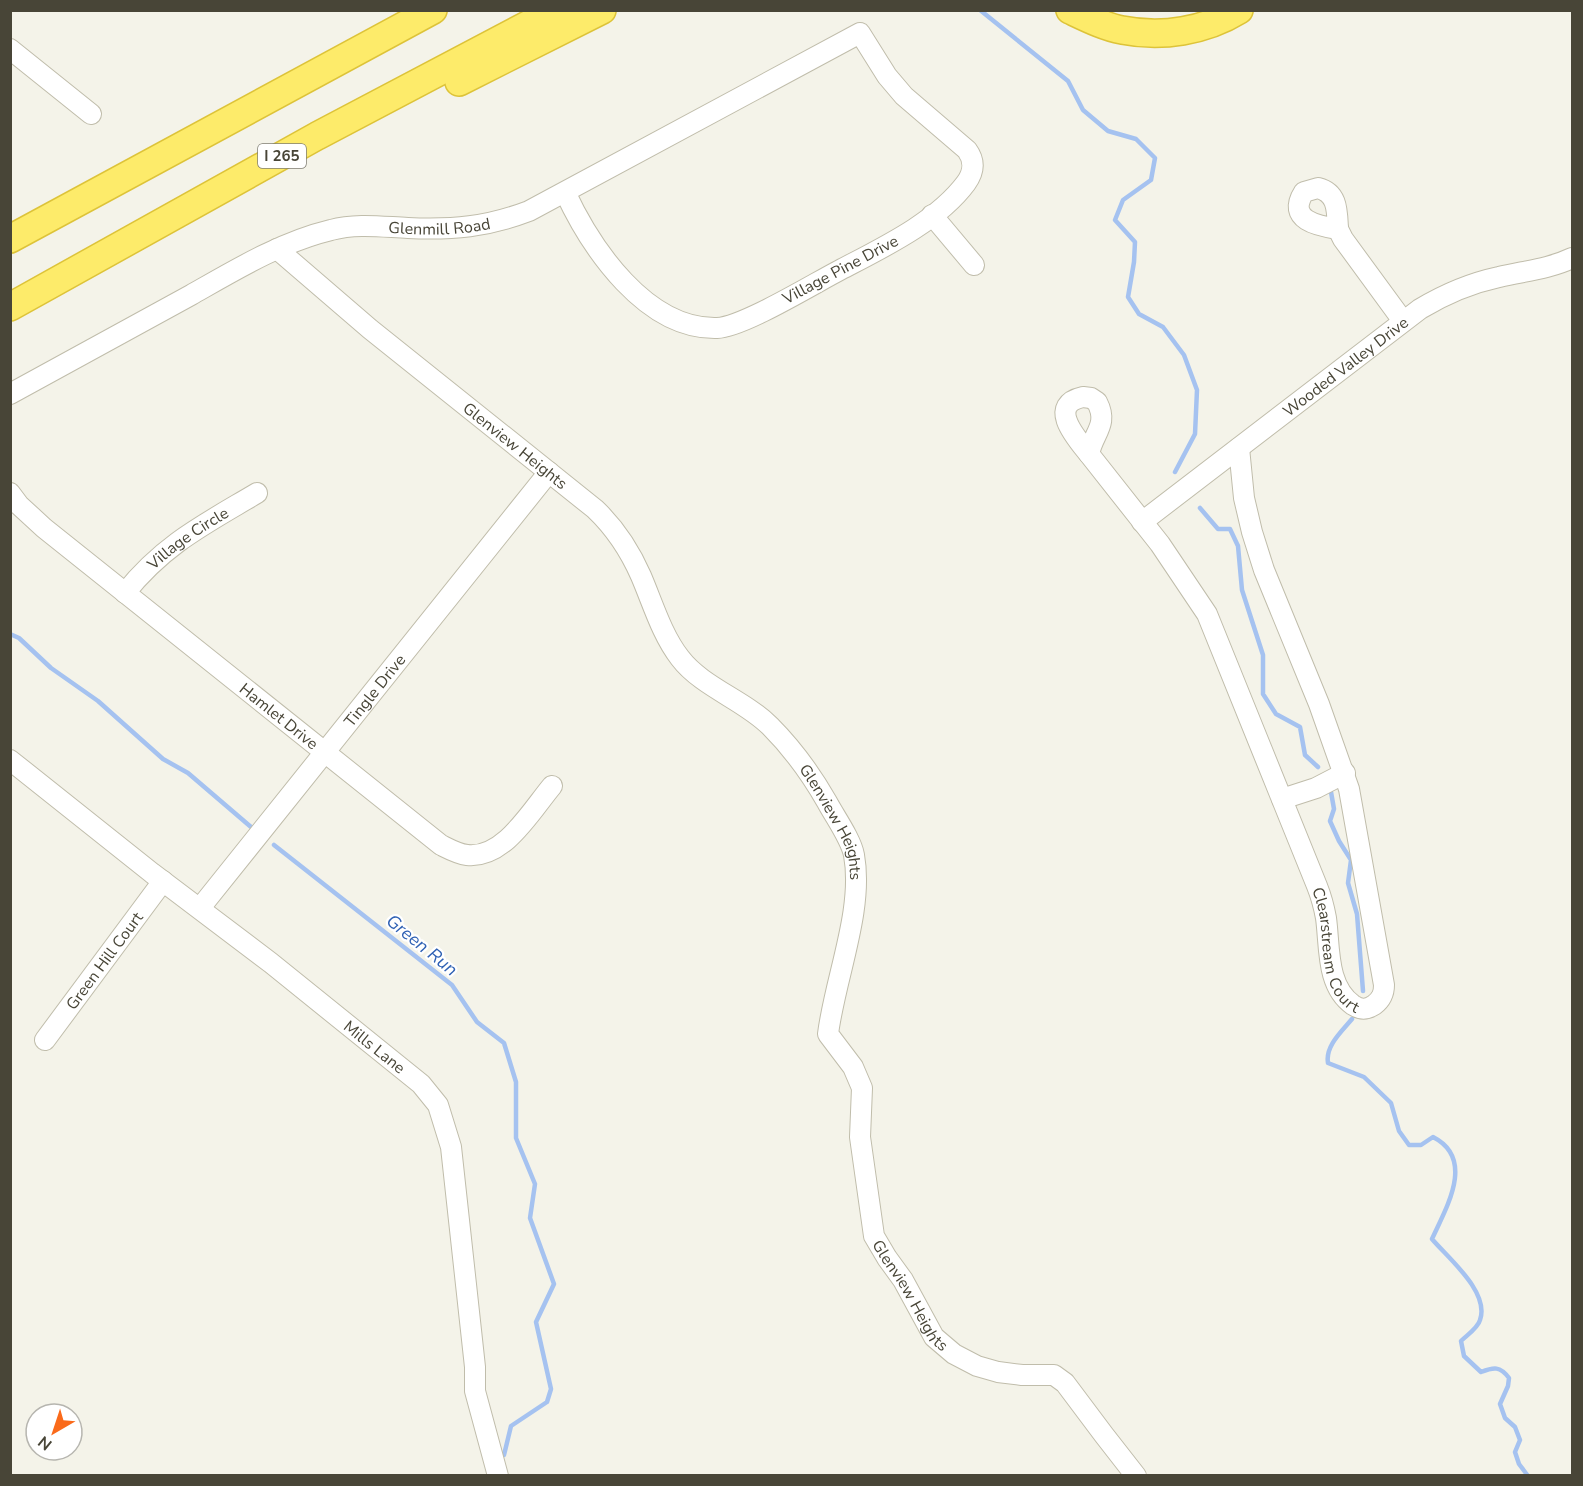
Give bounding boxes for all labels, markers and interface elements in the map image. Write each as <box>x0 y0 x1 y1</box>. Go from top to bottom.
road number: I 265 <box>258 144 306 168</box>
street label: Glenmill Road <box>388 213 492 241</box>
street label: Village Pine Drive <box>778 230 902 310</box>
street label: Wooded Valley Drive <box>1279 312 1413 422</box>
street label: Glenview Heights <box>458 398 572 495</box>
street label: Village Circle <box>142 502 233 576</box>
street label: Tingle Drive <box>339 650 411 732</box>
street label: Hamlet Drive <box>235 678 323 755</box>
street label: Glenview Heights <box>794 760 866 880</box>
street label: Clearstream Court <box>1306 884 1363 1019</box>
street label: Green Hill Court <box>61 907 149 1015</box>
water label: Green Run <box>381 909 463 981</box>
street label: Mills Lane <box>339 1016 410 1079</box>
street label: Glenview Heights <box>867 1236 953 1357</box>
north arrow <box>24 1402 84 1462</box>
text: N <box>34 1431 57 1455</box>

